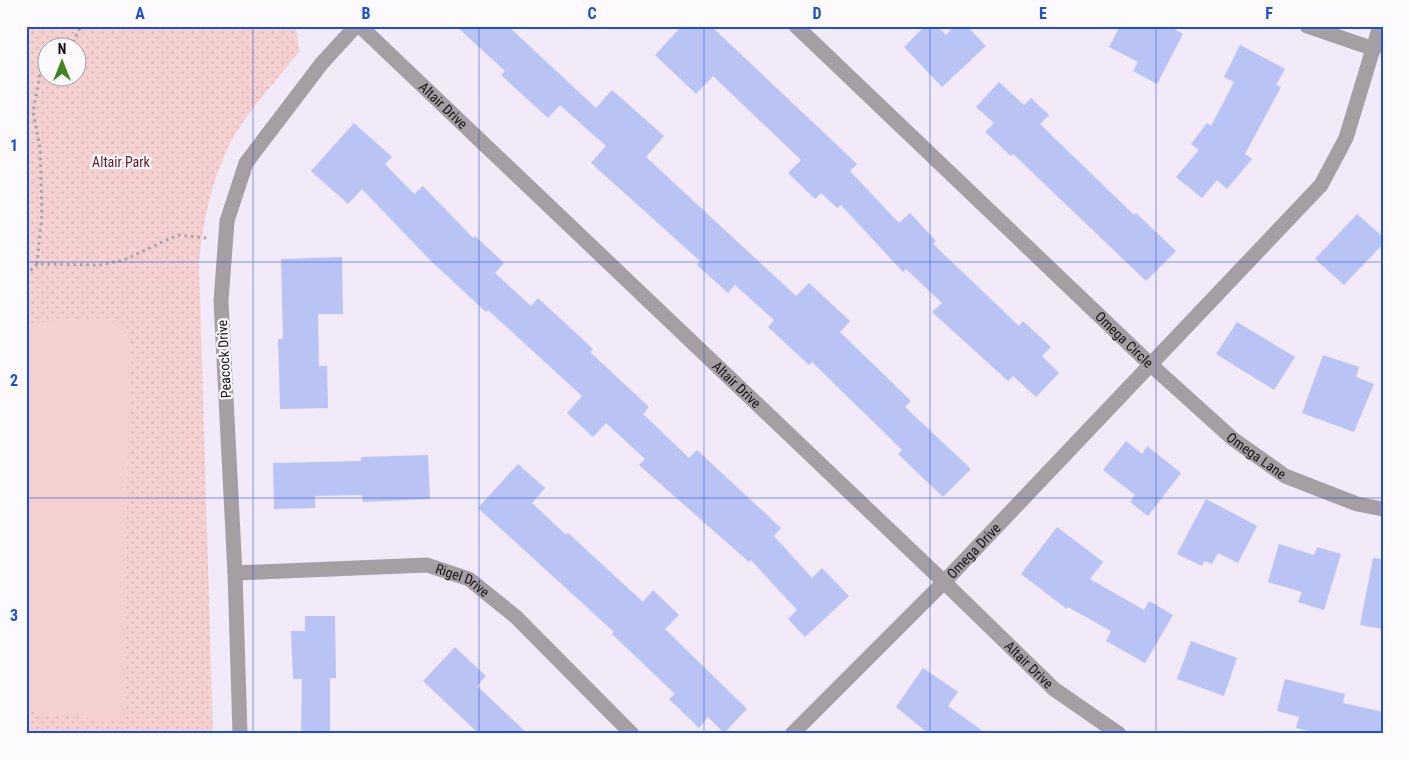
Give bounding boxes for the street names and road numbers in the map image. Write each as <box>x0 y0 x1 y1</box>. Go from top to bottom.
street label: Altair Drive <box>416 79 471 132</box>
street label: Omega Circle <box>1092 308 1157 371</box>
street label: Peacock Drive <box>214 319 234 399</box>
street label: Altair Drive <box>709 358 764 412</box>
street label: Omega Lane <box>1223 429 1290 482</box>
street label: Omega Drive <box>944 519 1004 582</box>
street label: Rigel Drive <box>434 560 493 600</box>
street label: Altair Drive <box>1002 638 1057 692</box>

